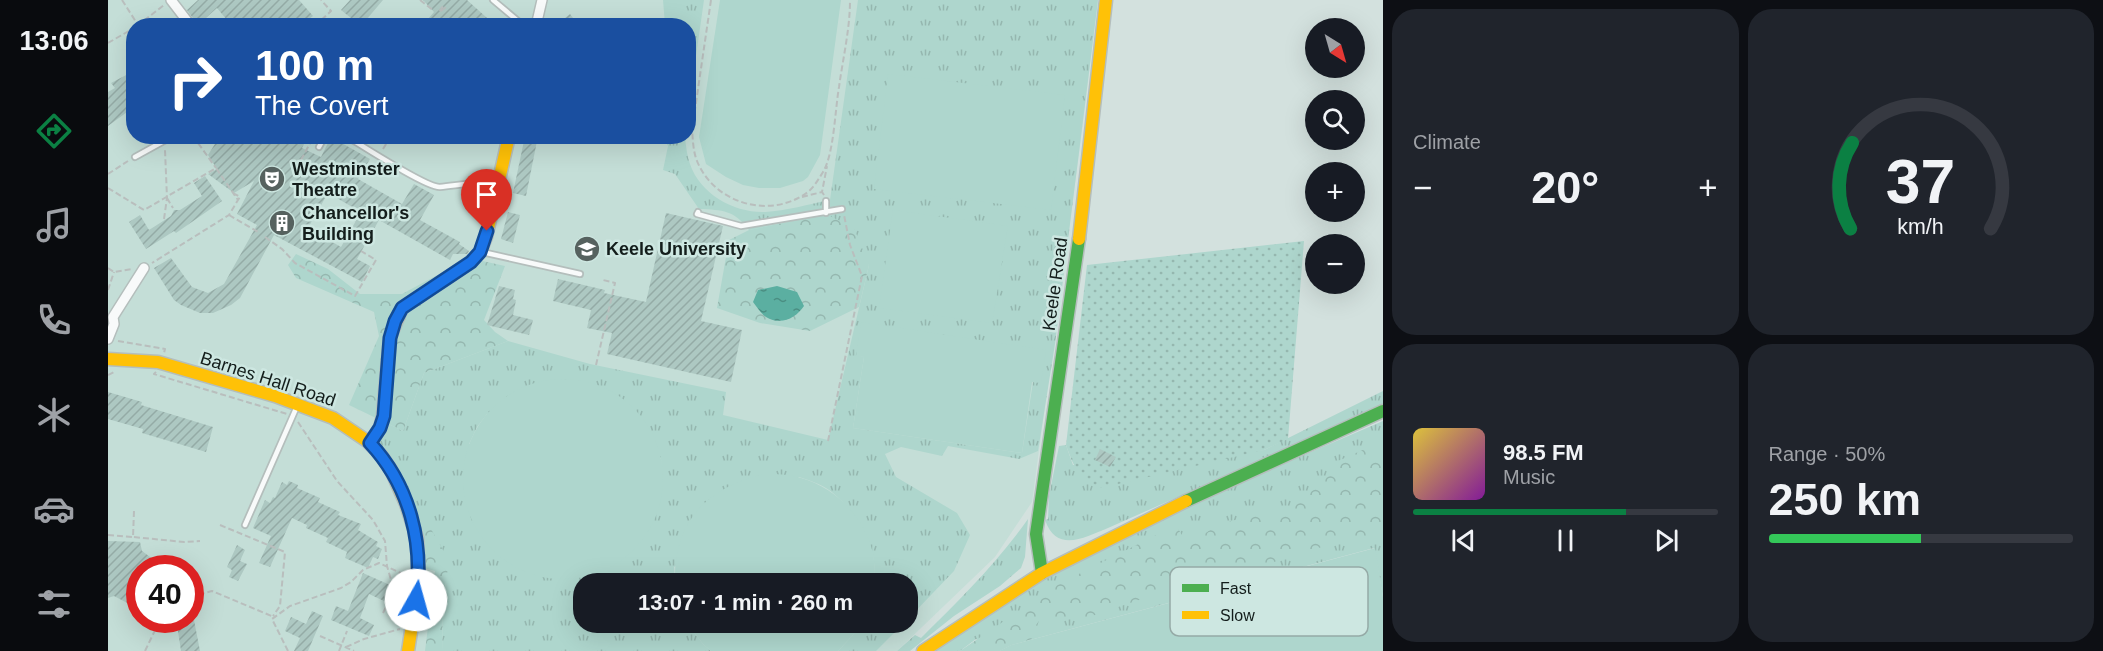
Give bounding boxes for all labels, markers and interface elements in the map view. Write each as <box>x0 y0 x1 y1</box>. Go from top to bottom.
north arrow <box>1305 18 1365 78</box>
map controls <box>1305 18 1365 294</box>
text: 13:06 <box>19 26 89 56</box>
icon: right <box>156 42 234 120</box>
text: 100 m <box>255 42 374 89</box>
button: search <box>1305 90 1365 150</box>
text: The Covert <box>255 91 389 121</box>
icon: directions <box>33 110 75 152</box>
text: Climate <box>1413 131 1481 153</box>
text: 37 <box>1886 147 1955 216</box>
place label: Westminster Theatre <box>292 159 400 200</box>
button: + <box>1305 162 1365 222</box>
text: 20° <box>1531 162 1599 213</box>
theatre icon: Westminster Theatre <box>257 164 287 194</box>
pin <box>461 169 512 231</box>
text: − <box>1413 169 1432 206</box>
text: + <box>1698 169 1718 206</box>
icon: arrive <box>470 178 503 211</box>
place label: Chancellor's Building <box>302 203 409 244</box>
icon: music <box>33 204 75 246</box>
building icon: Chancellor's Building <box>267 208 297 238</box>
text: km/h <box>1898 215 1944 239</box>
school or university icon: Keele University <box>572 234 602 264</box>
button: − <box>1305 234 1365 294</box>
street label: Keele Road <box>1039 236 1071 332</box>
place label: Keele University <box>606 239 746 259</box>
icon: phone <box>33 299 75 341</box>
street label: Barnes Hall Road <box>198 348 338 410</box>
icon: climate <box>33 394 75 436</box>
text: 98.5 FM <box>1503 440 1584 465</box>
text: Range · 50% <box>1769 443 1885 465</box>
text: Music <box>1503 466 1555 488</box>
text: 250 km <box>1769 474 1921 525</box>
icon: car <box>33 488 75 530</box>
icon: previous <box>1447 524 1480 557</box>
icon: pause <box>1549 524 1582 557</box>
icon: next <box>1650 524 1683 557</box>
speed limit sign: 40 <box>126 555 204 633</box>
legend <box>1170 567 1368 636</box>
position arrow <box>384 568 448 632</box>
text: Fast <box>1220 580 1252 597</box>
icon: filters <box>33 583 75 625</box>
text: 13:07 · 1 min · 260 m <box>638 590 853 615</box>
text: Slow <box>1220 607 1255 624</box>

